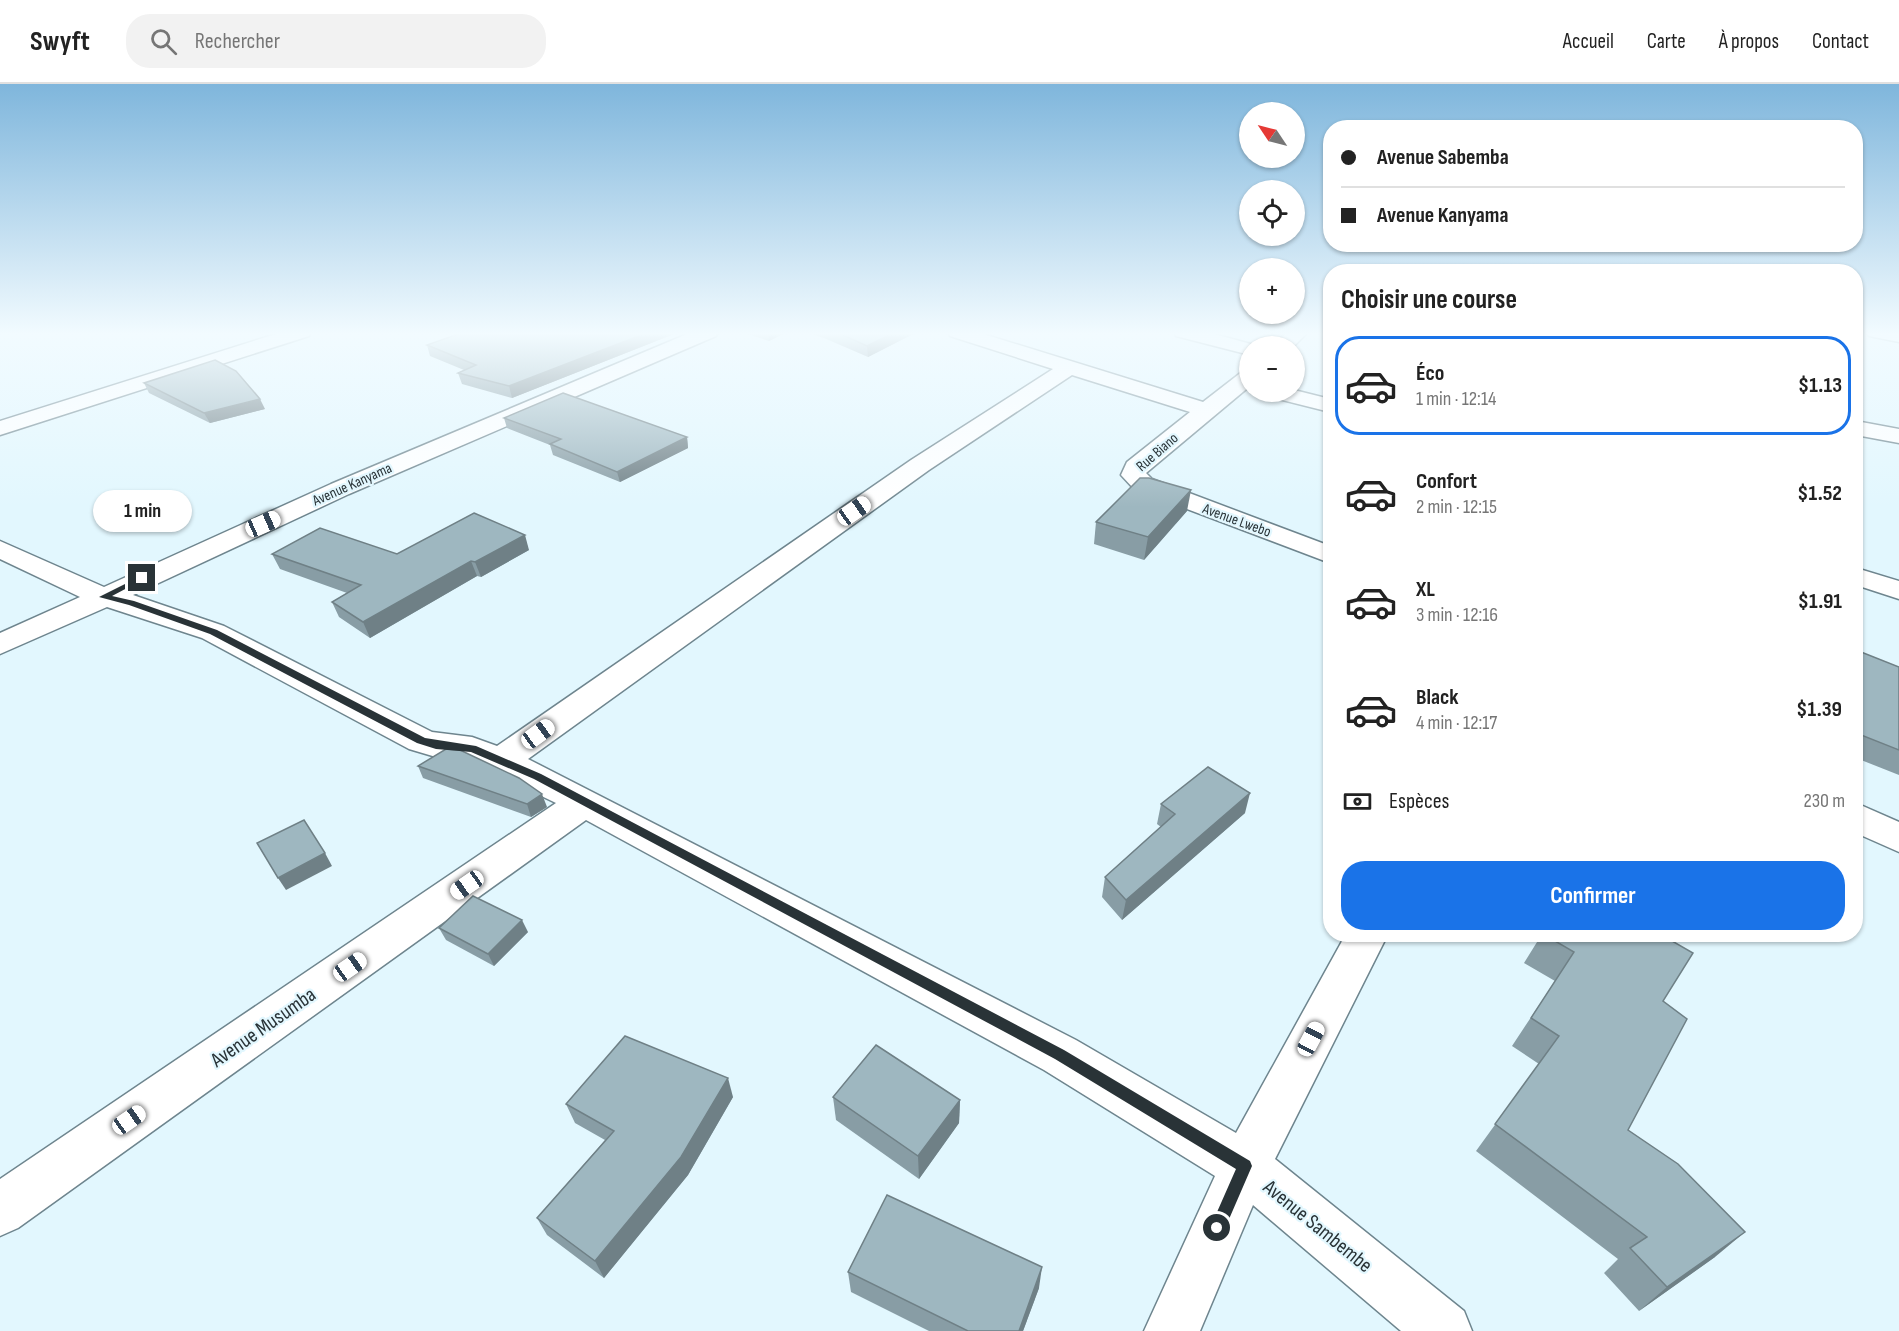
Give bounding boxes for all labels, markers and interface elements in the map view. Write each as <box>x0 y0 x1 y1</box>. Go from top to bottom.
search box <box>126 14 546 68</box>
text: Swyft <box>30 25 90 58</box>
icon: search <box>147 25 180 58</box>
text: Rechercher <box>195 28 280 55</box>
text: Accueil <box>1563 29 1614 54</box>
text: Carte <box>1647 29 1686 54</box>
text: À propos <box>1719 29 1779 54</box>
text: Contact <box>1812 29 1869 54</box>
north arrow <box>1239 102 1305 168</box>
map controls <box>1239 102 1305 402</box>
text: Avenue Sabemba <box>1377 144 1509 171</box>
button: locate <box>1239 180 1305 246</box>
text: Avenue Kanyama <box>1377 202 1508 229</box>
button: + <box>1239 258 1305 324</box>
text: Choisir une course <box>1341 284 1517 316</box>
button: − <box>1239 336 1305 402</box>
icon: car <box>1344 359 1398 413</box>
text: Éco <box>1416 360 1444 387</box>
text: $1.13 <box>1798 372 1842 399</box>
text: 1 min · 12:14 <box>1416 387 1496 411</box>
street label: Rue Biano <box>1132 429 1182 476</box>
street label: Avenue Kanyama <box>309 458 395 511</box>
icon: car <box>1344 467 1398 521</box>
text: Confort <box>1416 468 1477 495</box>
text: $1.52 <box>1797 480 1842 507</box>
callout: 1 min <box>92 491 192 533</box>
car <box>834 493 874 529</box>
text: 2 min · 12:15 <box>1416 495 1497 519</box>
text: 1 min <box>124 499 161 523</box>
street label: Avenue Lwebo <box>1199 499 1274 542</box>
car <box>243 508 283 540</box>
route end <box>128 564 155 591</box>
icon: car <box>1344 575 1398 629</box>
text: XL <box>1416 576 1435 603</box>
text: $1.91 <box>1798 588 1842 615</box>
text: 3 min · 12:16 <box>1416 603 1498 627</box>
icon: car <box>1344 683 1398 737</box>
text: Black <box>1416 684 1458 711</box>
text: $1.39 <box>1796 696 1842 723</box>
text: 4 min · 12:17 <box>1416 711 1497 735</box>
car <box>518 716 558 752</box>
icon: cash <box>1341 785 1374 818</box>
text: Espèces <box>1389 788 1449 815</box>
text: 230 m <box>1803 789 1845 813</box>
button: Confirmer <box>1341 861 1845 930</box>
car <box>447 867 487 903</box>
car <box>330 949 370 985</box>
street label: Avenue Musumba <box>205 982 321 1073</box>
car <box>1295 1019 1327 1059</box>
car <box>109 1102 149 1138</box>
street label: Avenue Sambembe <box>1257 1174 1377 1278</box>
route start <box>1203 1214 1230 1241</box>

